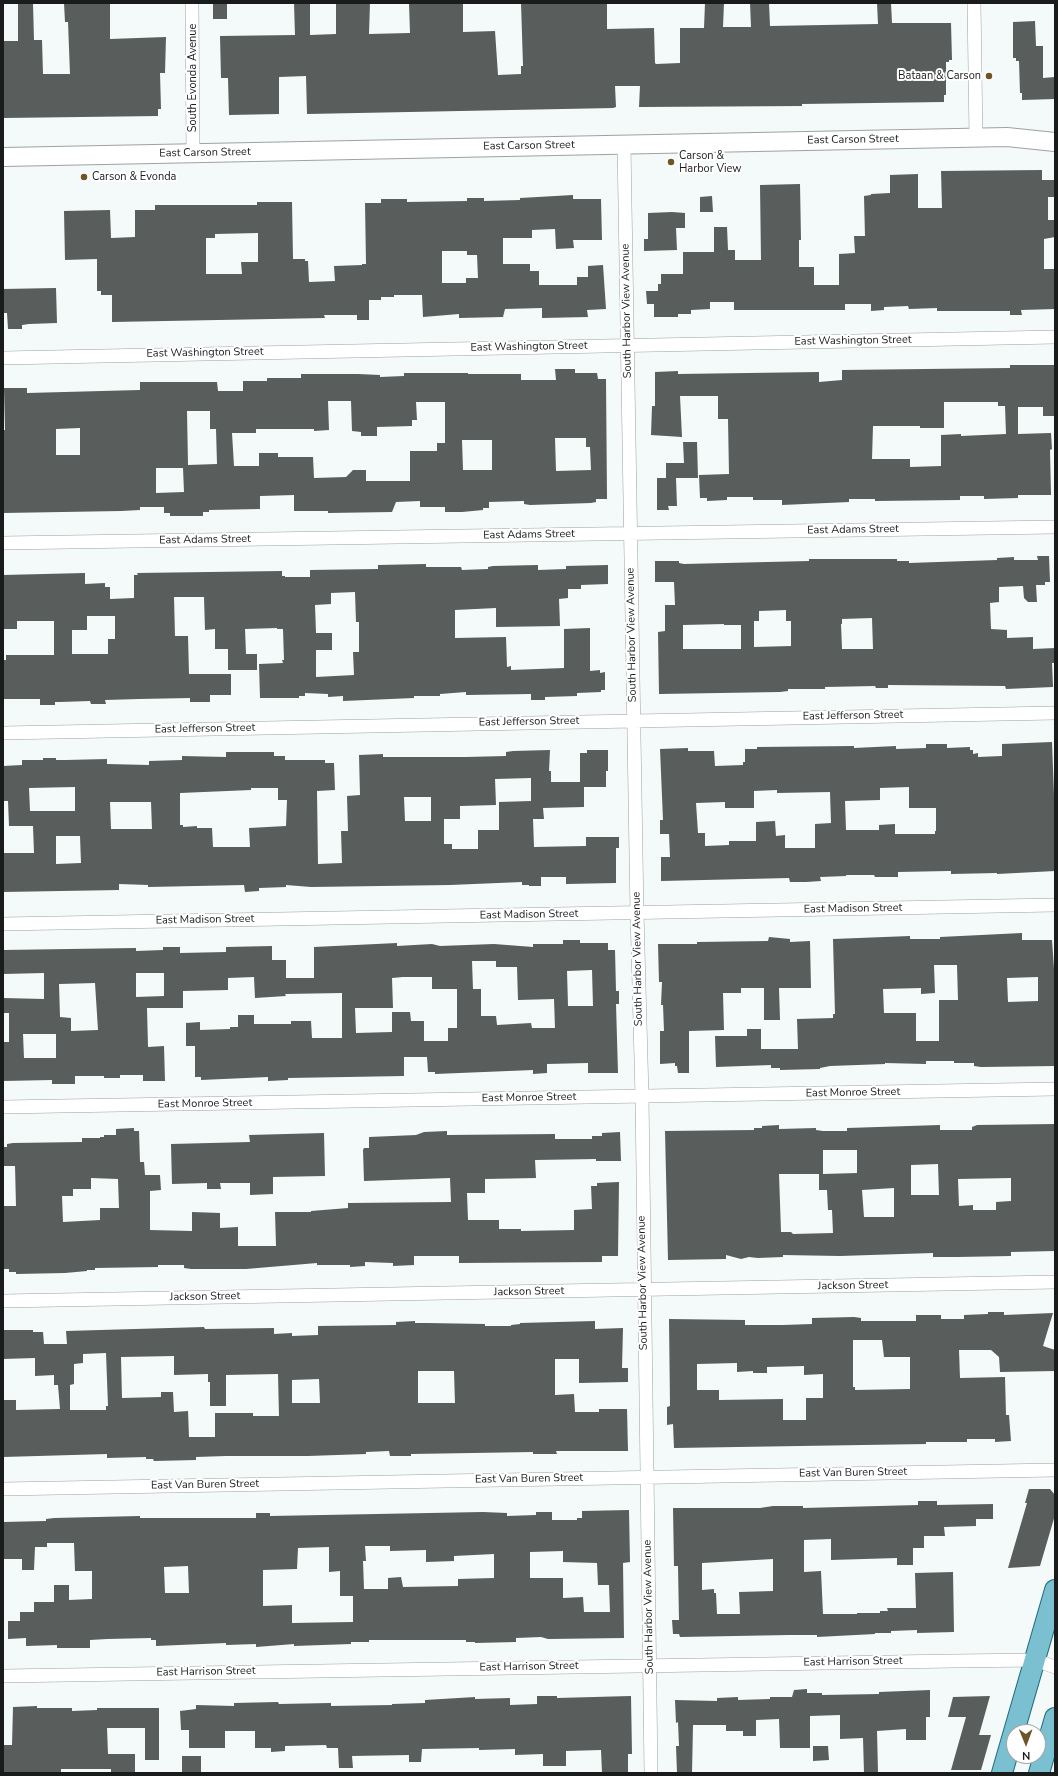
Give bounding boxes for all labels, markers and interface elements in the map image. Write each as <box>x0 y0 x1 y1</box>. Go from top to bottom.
street label: South Evonda Avenue <box>186 24 200 132</box>
place label: Bataan & Carson <box>898 69 981 83</box>
marker: Bataan & Carson <box>984 71 994 81</box>
street label: East Carson Street <box>807 133 899 147</box>
street label: East Carson Street <box>483 139 575 153</box>
street label: East Carson Street <box>159 146 251 160</box>
place label: Carson & Harbor View <box>679 149 742 175</box>
marker: Carson & Harbor View <box>666 157 676 167</box>
place label: Carson & Evonda <box>92 170 176 184</box>
marker: Carson & Evonda <box>79 172 89 182</box>
street label: South Harbor View Avenue <box>619 243 635 379</box>
street label: East Washington Street <box>794 333 912 349</box>
street label: East Washington Street <box>470 339 588 355</box>
street label: East Washington Street <box>146 345 264 361</box>
street label: East Adams Street <box>807 523 899 537</box>
street label: East Adams Street <box>483 528 575 542</box>
street label: East Adams Street <box>159 533 251 547</box>
street label: South Harbor View Avenue <box>624 567 640 703</box>
street label: East Jefferson Street <box>803 709 903 723</box>
street label: East Jefferson Street <box>479 715 579 729</box>
street label: East Jefferson Street <box>155 722 255 736</box>
street label: South Harbor View Avenue <box>630 891 646 1027</box>
street label: East Madison Street <box>804 902 902 916</box>
street label: East Madison Street <box>480 908 578 922</box>
street label: East Madison Street <box>156 913 254 927</box>
street label: East Monroe Street <box>806 1086 900 1100</box>
street label: East Monroe Street <box>482 1091 576 1105</box>
street label: East Monroe Street <box>158 1097 252 1111</box>
street label: South Harbor View Avenue <box>635 1215 651 1351</box>
street label: Jackson Street <box>818 1279 888 1293</box>
street label: Jackson Street <box>494 1285 564 1299</box>
street label: Jackson Street <box>170 1290 240 1304</box>
street label: East Van Buren Street <box>799 1465 907 1481</box>
street label: East Van Buren Street <box>475 1471 583 1487</box>
street label: East Van Buren Street <box>151 1477 259 1493</box>
street label: South Harbor View Avenue <box>641 1539 657 1675</box>
street label: East Harrison Street <box>803 1655 903 1669</box>
street label: East Harrison Street <box>479 1660 579 1674</box>
street label: East Harrison Street <box>156 1665 256 1679</box>
north arrow <box>1006 1724 1046 1764</box>
text: N <box>1022 1748 1030 1763</box>

